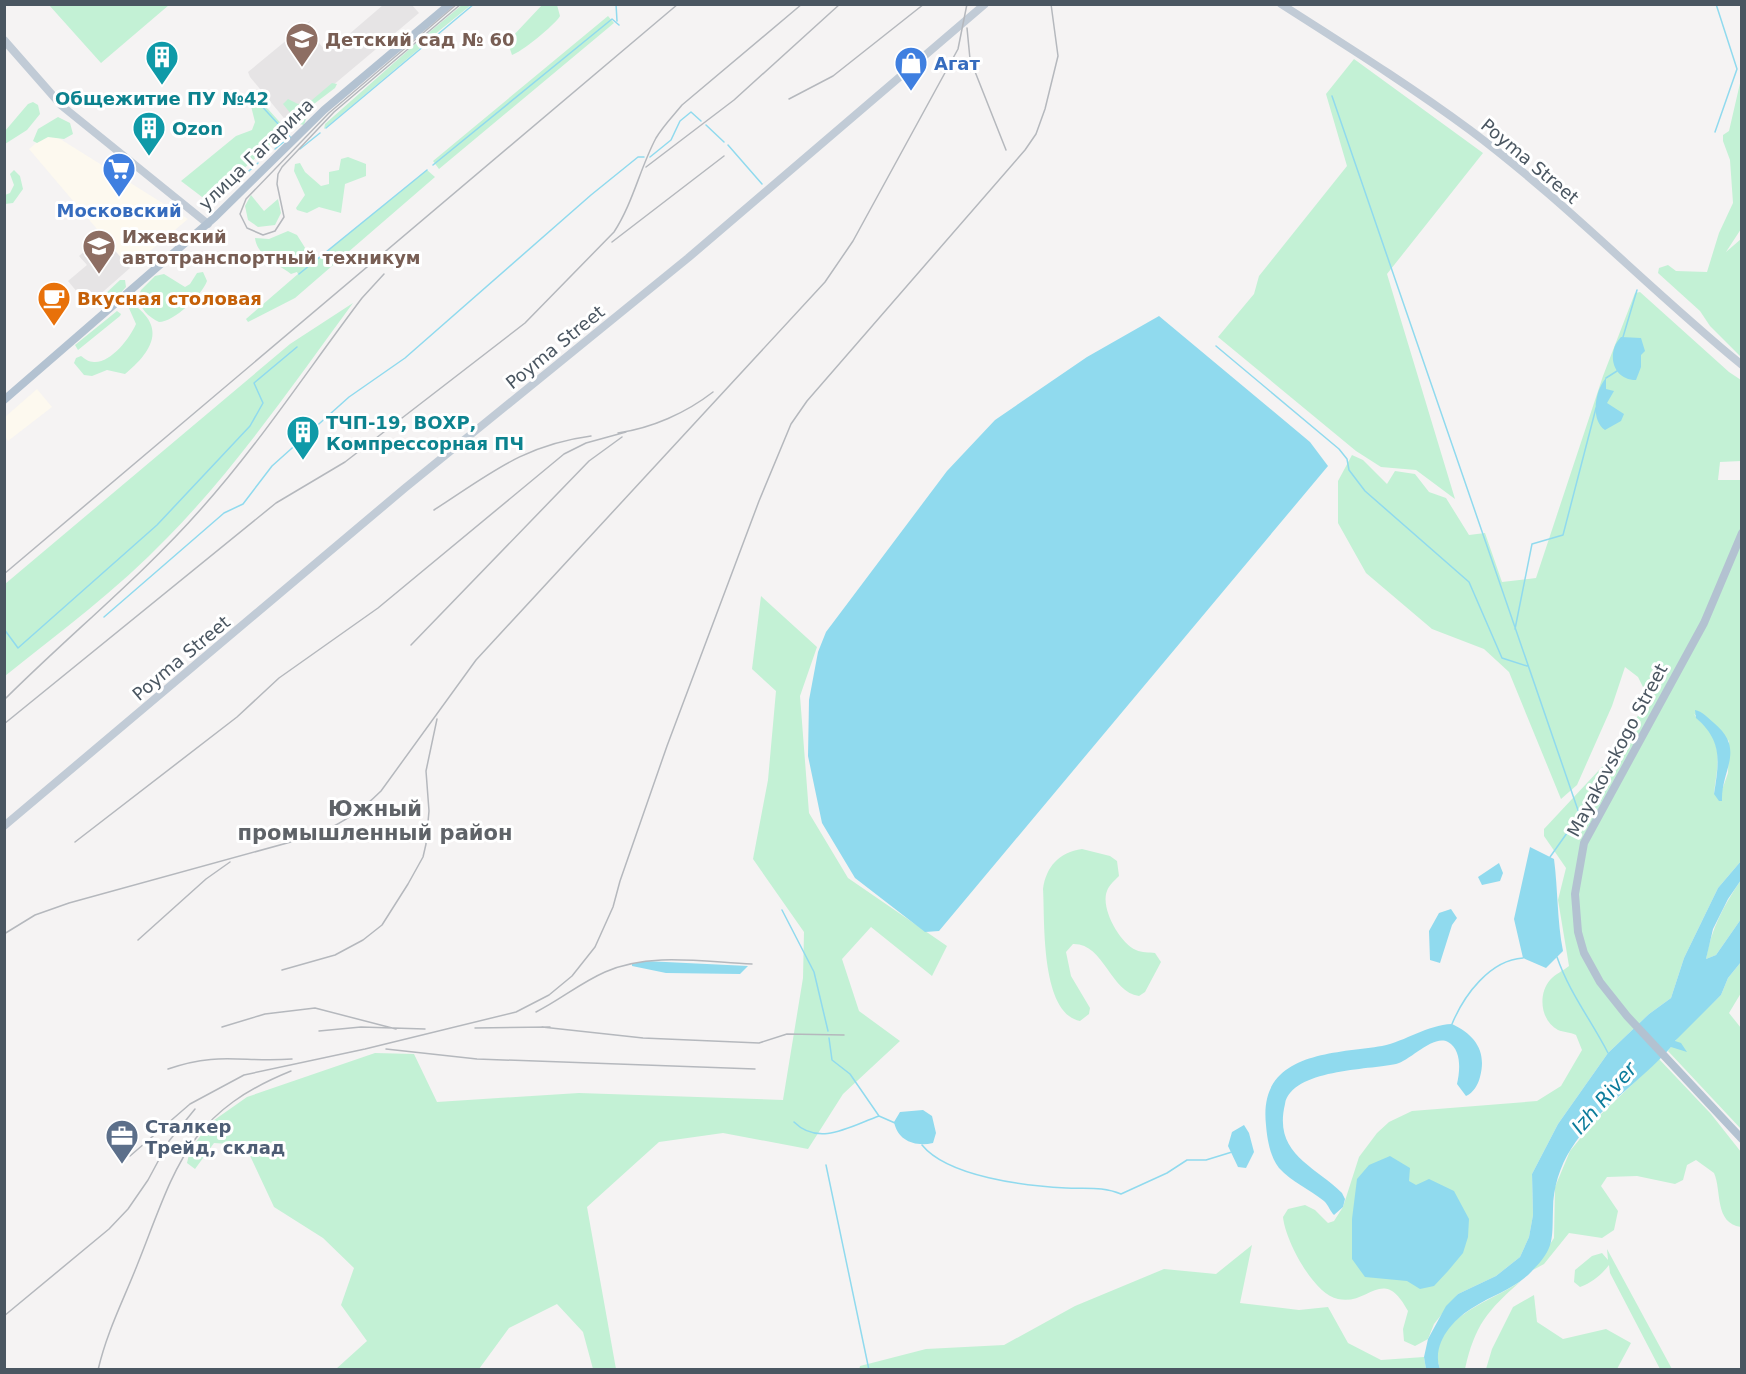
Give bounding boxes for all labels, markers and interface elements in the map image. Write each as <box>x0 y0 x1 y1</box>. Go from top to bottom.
school or university icon: Детский сад № 60 <box>284 21 320 68</box>
place label: Детский сад № 60 <box>325 29 515 50</box>
building icon: Общежитие ПУ №42 <box>144 39 180 86</box>
shop icon: Агат <box>893 45 929 92</box>
place label: Агат <box>934 53 980 74</box>
place label: Общежитие ПУ №42 <box>55 88 269 109</box>
street label: улица Гагарина <box>194 94 318 214</box>
building icon: Ozon <box>131 110 167 157</box>
street label: Poyma Street <box>1477 114 1583 208</box>
place label: Ozon <box>172 118 223 139</box>
supermarket icon: Московский <box>101 151 137 198</box>
place label: Московский <box>56 200 182 221</box>
place label: Ижевский автотранспортный техникум <box>122 226 421 268</box>
school or university icon: Ижевский автотранспортный техникум <box>81 228 117 275</box>
cafe icon: Вкусная столовая <box>36 280 72 327</box>
place label: Вкусная столовая <box>77 288 262 309</box>
street label: Poyma Street <box>501 301 609 393</box>
place label: ТЧП-19, ВОХР, Компрессорная ПЧ <box>326 412 524 454</box>
building icon: ТЧП-19, ВОХР, Компрессорная ПЧ <box>285 414 321 461</box>
street label: Poyma Street <box>128 611 234 705</box>
street label: Mayakovskogo Street <box>1562 660 1672 840</box>
district label: Южный промышленный район <box>238 797 512 845</box>
water label: Izh River <box>1566 1056 1643 1139</box>
place label: Сталкер Трейд, склад <box>145 1116 285 1158</box>
office icon: Сталкер Трейд, склад <box>104 1118 140 1165</box>

